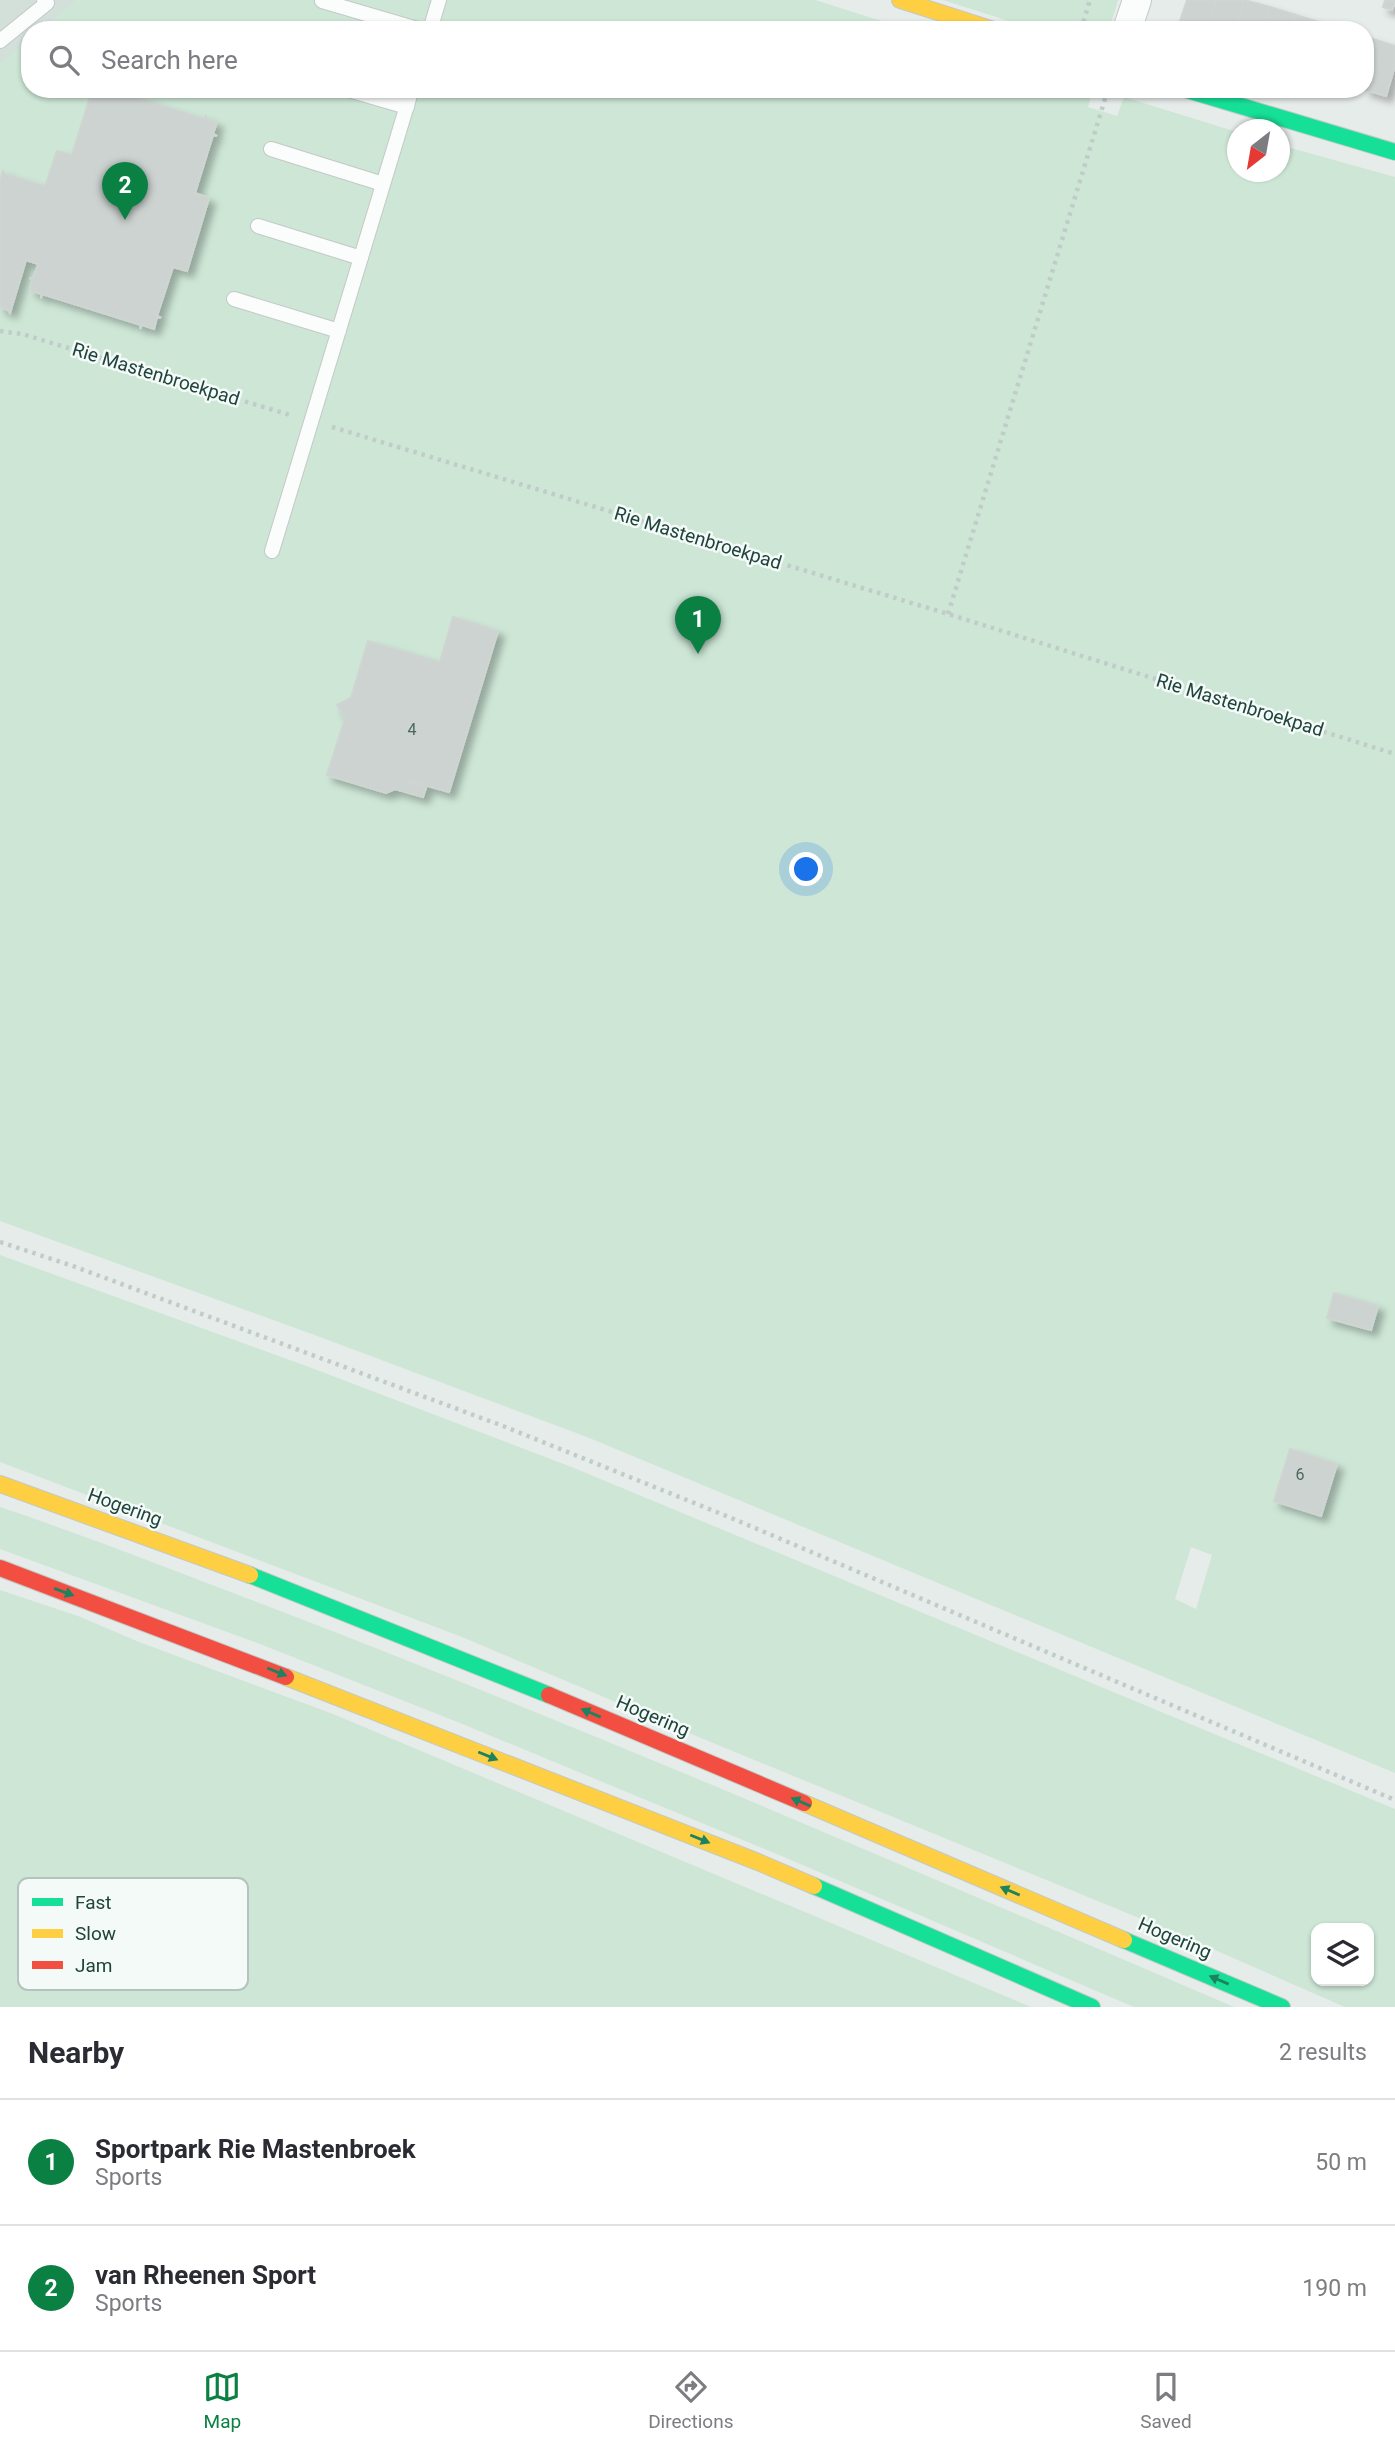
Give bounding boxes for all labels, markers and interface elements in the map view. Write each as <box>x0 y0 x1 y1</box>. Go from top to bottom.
search box <box>21 21 1374 98</box>
icon: search <box>45 41 83 79</box>
text: Search here <box>101 45 238 75</box>
north arrow <box>1227 119 1290 182</box>
pin: 2 <box>102 162 148 220</box>
street label: Rie Mastenbroekpad <box>70 338 242 410</box>
street label: Rie Mastenbroekpad <box>612 502 784 574</box>
pin: 1 <box>675 596 721 654</box>
street label: Rie Mastenbroekpad <box>1154 669 1326 741</box>
house number: 4 <box>408 720 417 739</box>
your location <box>789 852 823 886</box>
house number: 6 <box>1296 1465 1305 1484</box>
street label: Hogering <box>85 1483 165 1531</box>
one-way arrow <box>53 1586 74 1597</box>
one-way arrow <box>266 1667 287 1678</box>
street label: Hogering <box>613 1690 693 1742</box>
one-way arrow <box>581 1707 602 1718</box>
one-way arrow <box>478 1750 499 1761</box>
one-way arrow <box>790 1796 811 1807</box>
one-way arrow <box>689 1834 710 1845</box>
legend <box>18 1878 248 1990</box>
one-way arrow <box>1000 1885 1020 1897</box>
text: Fast <box>75 1891 112 1914</box>
street label: Hogering <box>1135 1912 1215 1964</box>
text: Slow <box>75 1922 116 1945</box>
map controls <box>1311 1923 1374 1986</box>
button: layers <box>1311 1923 1374 1986</box>
text: Jam <box>75 1954 112 1977</box>
one-way arrow <box>1209 1974 1230 1985</box>
text: Nearby <box>28 2035 124 2070</box>
text: 2 results <box>1279 2039 1367 2066</box>
text: Sportpark Rie Mastenbroek <box>95 2134 416 2164</box>
text: 1 <box>44 2149 58 2176</box>
text: 50 m <box>1315 2149 1367 2176</box>
text: Sports <box>95 2164 162 2191</box>
text: van Rheenen Sport <box>95 2260 316 2290</box>
text: 2 <box>44 2275 58 2302</box>
text: 190 m <box>1302 2275 1367 2302</box>
text: Sports <box>95 2290 162 2317</box>
tab: Map <box>203 2368 241 2433</box>
tab: Directions <box>648 2368 733 2433</box>
tab: Saved <box>1140 2368 1192 2433</box>

